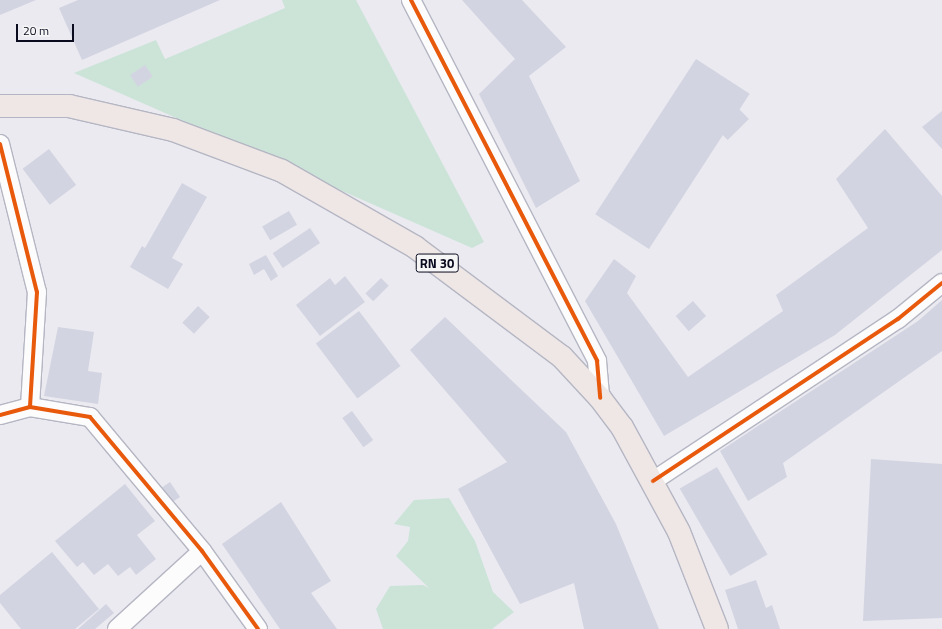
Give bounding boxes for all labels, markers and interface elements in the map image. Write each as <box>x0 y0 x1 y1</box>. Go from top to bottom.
scale bar <box>18 16 76 42</box>
text: 20 m <box>23 21 49 40</box>
road number: RN 30 <box>415 252 459 274</box>

